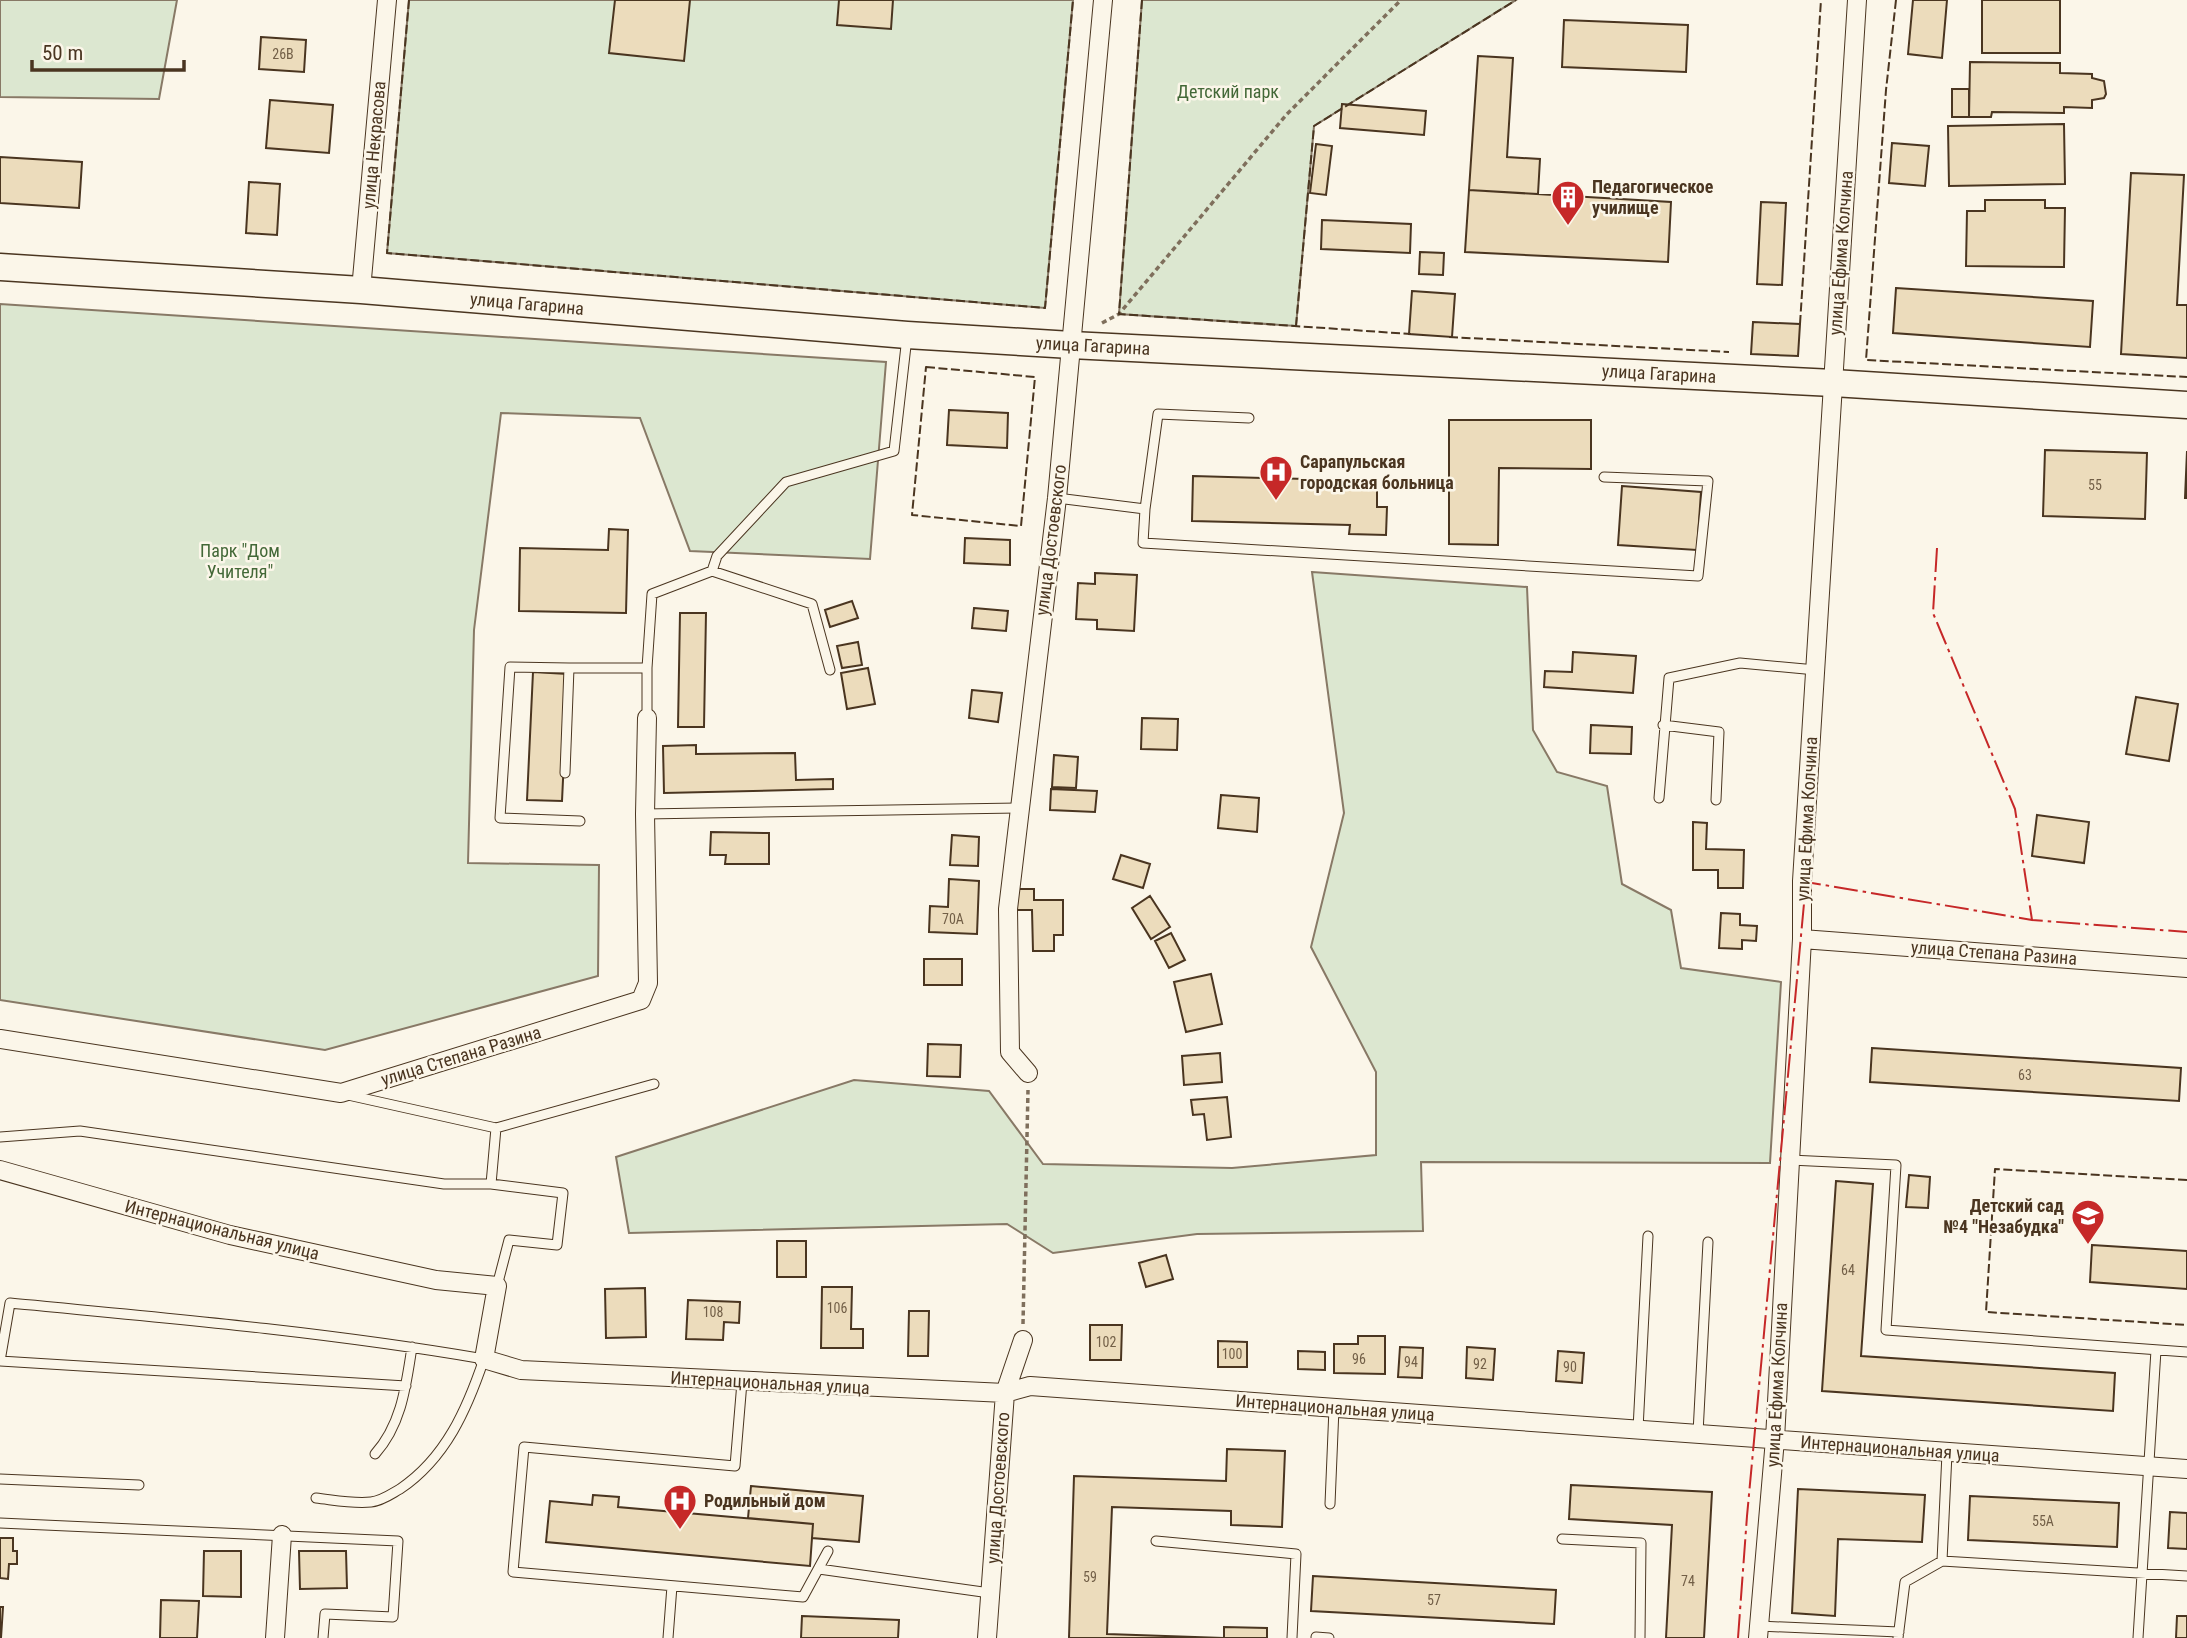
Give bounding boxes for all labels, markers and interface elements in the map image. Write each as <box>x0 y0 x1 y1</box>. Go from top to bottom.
scale bar <box>32 28 184 72</box>
text: 50 m <box>42 41 83 65</box>
house number: 26В <box>272 46 294 62</box>
street label: улица Некрасова <box>357 80 390 210</box>
park label: Детский парк <box>1177 81 1279 102</box>
street label: улица Ефима Колчина <box>1824 170 1857 336</box>
place label: Педагогическое училище <box>1592 176 1714 218</box>
building icon: Педагогическое училище <box>1549 178 1587 227</box>
street label: улица Гагарина <box>469 288 585 319</box>
street label: улица Гагарина <box>1035 332 1151 359</box>
street label: улица Гагарина <box>1601 360 1717 387</box>
place label: Сарапульская городская больница <box>1300 451 1454 493</box>
hospital icon: Сарапульская городская больница <box>1257 453 1295 502</box>
street label: улица Достоевского <box>1031 463 1070 617</box>
house number: 55 <box>2088 477 2102 493</box>
park label: Парк "Дом Учителя" <box>200 540 280 582</box>
street label: улица Ефима Колчина <box>1792 736 1821 902</box>
house number: 70А <box>942 911 964 927</box>
street label: улица Степана Разина <box>1910 936 2078 969</box>
street label: улица Степана Разина <box>378 1021 544 1090</box>
house number: 63 <box>2018 1067 2032 1083</box>
street label: Интернациональная улица <box>123 1195 322 1264</box>
place label: Детский сад №4 "Незабудка" <box>1943 1195 2064 1237</box>
school or university icon: Детский сад №4 "Незабудка" <box>2069 1197 2107 1246</box>
house number: 64 <box>1841 1262 1855 1278</box>
house number: 106 <box>827 1300 847 1316</box>
street label: улица Ефима Колчина <box>1762 1302 1791 1468</box>
house number: 108 <box>703 1304 723 1320</box>
house number: 102 <box>1096 1334 1116 1350</box>
house number: 100 <box>1222 1346 1242 1362</box>
house number: 96 <box>1352 1351 1366 1367</box>
house number: 94 <box>1404 1354 1418 1370</box>
house number: 92 <box>1473 1356 1487 1372</box>
house number: 90 <box>1563 1359 1577 1375</box>
street label: Интернациональная улица <box>670 1367 870 1398</box>
street label: Интернациональная улица <box>1235 1390 1435 1425</box>
street label: улица Достоевского <box>982 1411 1013 1565</box>
street label: Интернациональная улица <box>1800 1431 2000 1466</box>
hospital icon: Родильный дом <box>661 1482 699 1531</box>
place label: Родильный дом <box>704 1490 826 1511</box>
house number: 55А <box>2032 1513 2054 1529</box>
house number: 59 <box>1083 1569 1097 1585</box>
house number: 74 <box>1681 1573 1695 1589</box>
house number: 57 <box>1427 1592 1441 1608</box>

